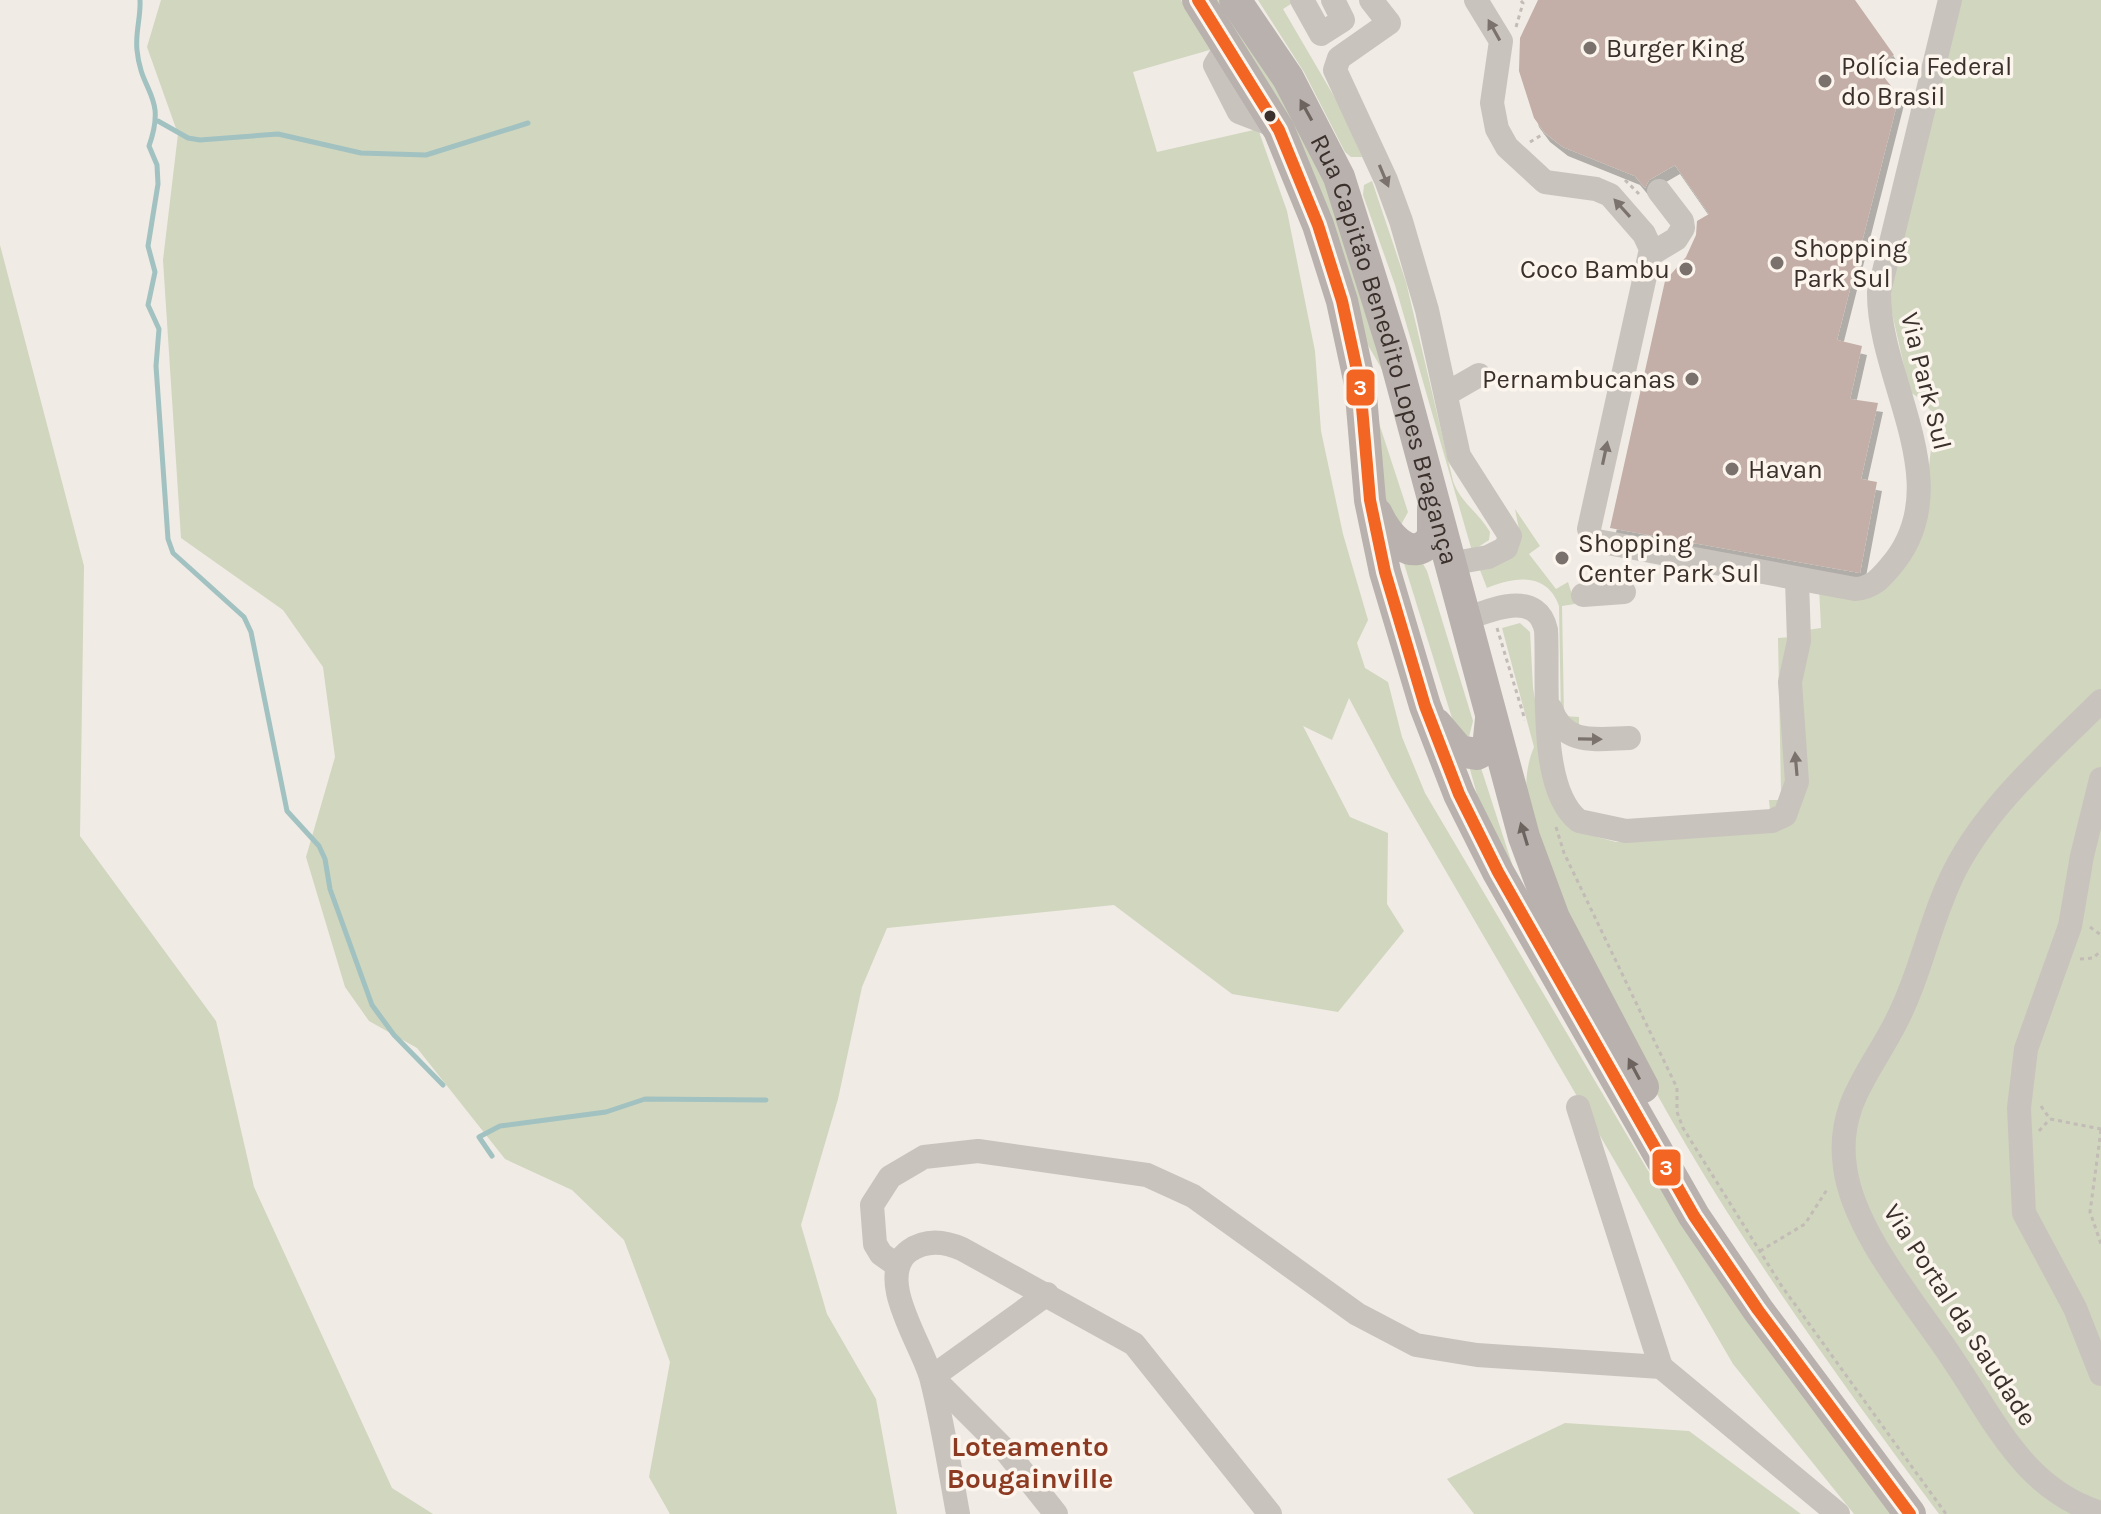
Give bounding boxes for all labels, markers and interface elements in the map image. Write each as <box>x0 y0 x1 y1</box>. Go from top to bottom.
one-way arrow <box>1487 18 1501 41</box>
place label: Burger King <box>1606 33 1745 64</box>
marker: Burger King <box>1581 39 1599 57</box>
place label: Polícia Federal do Brasil <box>1841 51 2012 112</box>
marker: Polícia Federal do Brasil <box>1816 72 1834 90</box>
one-way arrow <box>1299 99 1313 121</box>
unlabelled marker <box>1262 108 1278 124</box>
street label: Rua Capitão Benedito Lopes Bragança <box>1304 129 1466 568</box>
one-way arrow <box>1378 164 1391 188</box>
one-way arrow <box>1614 198 1631 218</box>
place label: Shopping Park Sul <box>1793 233 1907 294</box>
place label: Coco Bambu <box>1520 254 1670 285</box>
marker: Shopping Park Sul <box>1768 254 1786 272</box>
marker: Coco Bambu <box>1677 260 1695 278</box>
street label: Via Park Sul <box>1894 309 1958 453</box>
place label: Pernambucanas <box>1482 364 1676 395</box>
line badge: 3 <box>1345 368 1376 407</box>
marker: Pernambucanas <box>1683 370 1701 388</box>
text: 3 <box>1353 375 1367 401</box>
one-way arrow <box>1599 440 1612 465</box>
place label: Havan <box>1748 454 1823 485</box>
marker: Havan <box>1723 460 1741 478</box>
place label: Shopping Center Park Sul <box>1578 528 1759 589</box>
marker: Shopping Center Park Sul <box>1553 549 1571 567</box>
one-way arrow <box>1578 732 1603 745</box>
one-way arrow <box>1789 751 1802 776</box>
one-way arrow <box>1517 822 1530 846</box>
one-way arrow <box>1627 1058 1640 1081</box>
line badge: 3 <box>1651 1148 1682 1187</box>
text: 3 <box>1659 1155 1673 1181</box>
street label: Via Portal da Saudade <box>1877 1198 2043 1432</box>
district label: Loteamento Bougainville <box>947 1430 1113 1495</box>

